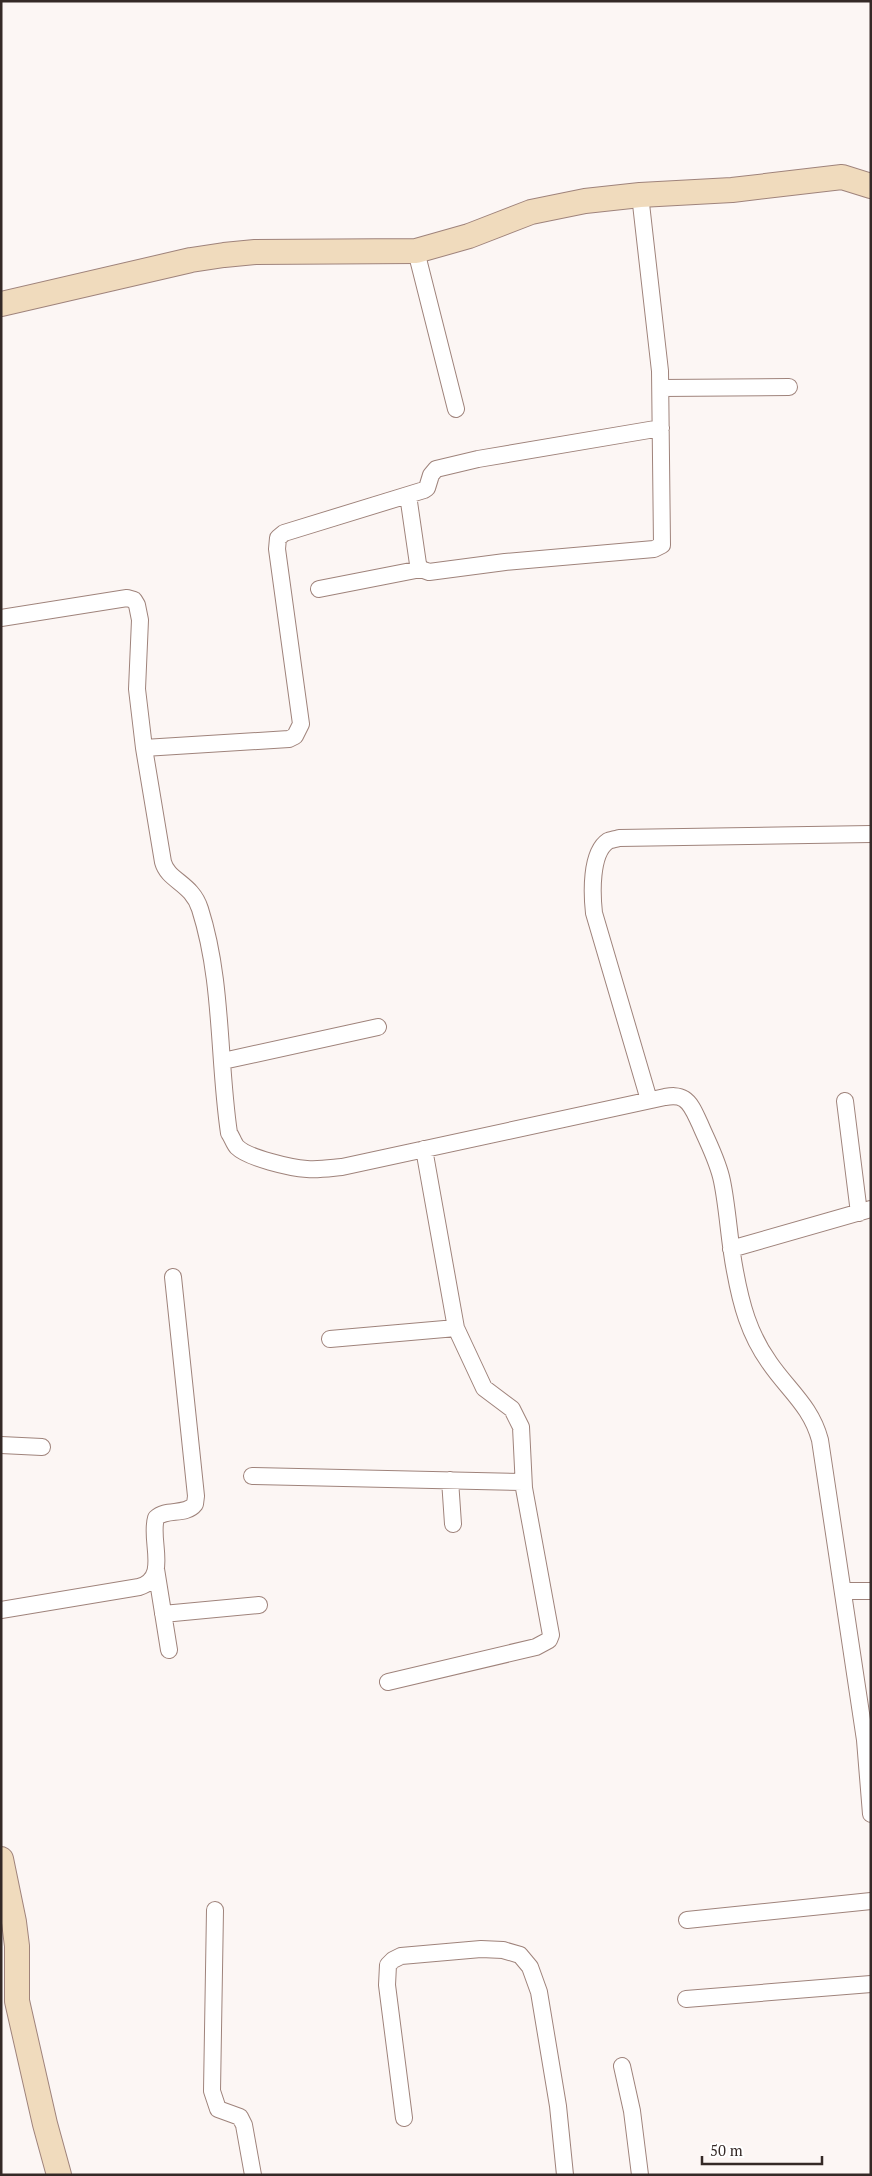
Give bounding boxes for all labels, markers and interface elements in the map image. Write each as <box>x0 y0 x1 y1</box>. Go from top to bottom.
scale bar <box>702 2134 822 2166</box>
text: 50 m <box>710 2140 743 2160</box>

